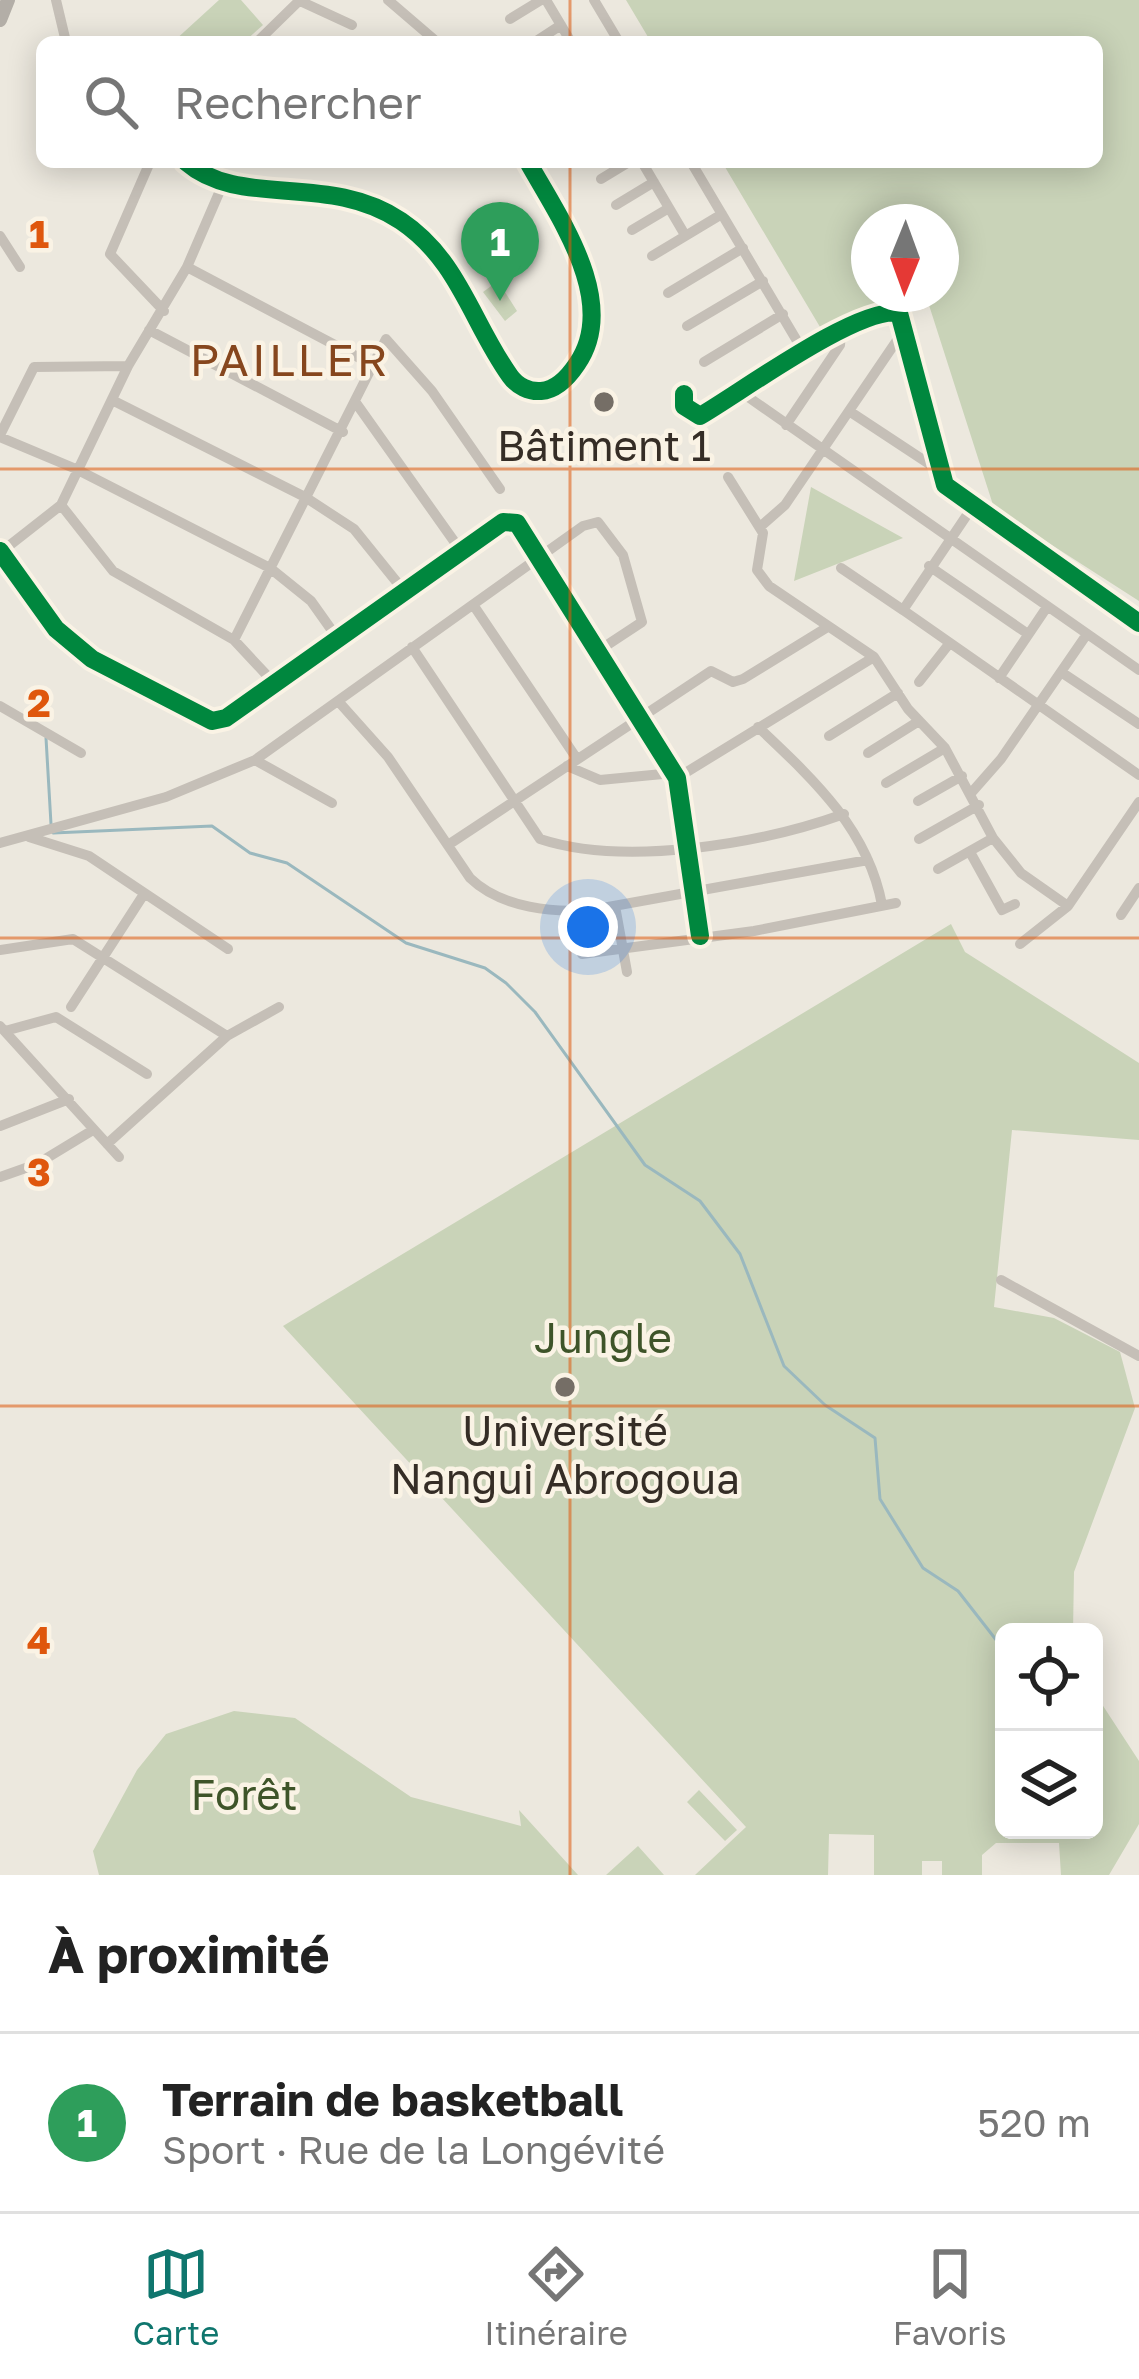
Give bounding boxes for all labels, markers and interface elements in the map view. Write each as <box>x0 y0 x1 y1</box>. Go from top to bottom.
search box <box>36 36 1103 168</box>
icon: search <box>78 69 144 135</box>
text: Rechercher <box>174 75 422 129</box>
pin: 1 <box>461 202 539 301</box>
north arrow <box>851 204 959 312</box>
text: 1 <box>29 210 49 257</box>
district label: PAILLER <box>190 332 390 386</box>
marker: Bâtiment 1 <box>591 389 617 415</box>
place label: Bâtiment 1 <box>497 420 711 470</box>
text: 2 <box>27 679 51 726</box>
your location <box>558 897 618 957</box>
text: 3 <box>27 1148 51 1195</box>
park label: Jungle <box>534 1312 672 1362</box>
marker: Université Nangui Abrogoua <box>552 1374 578 1400</box>
place label: Université Nangui Abrogoua <box>390 1405 740 1503</box>
text: 4 <box>27 1616 51 1663</box>
map controls <box>995 1623 1103 1839</box>
button: locate <box>995 1623 1103 1731</box>
button: layers <box>995 1731 1103 1839</box>
park label: Forêt <box>191 1769 297 1819</box>
text: À proximité <box>48 1923 330 1984</box>
text: Terrain de basketball <box>162 2072 623 2126</box>
text: 1 <box>77 2099 97 2146</box>
text: 520 m <box>977 2099 1091 2146</box>
text: Sport · Rue de la Longévité <box>162 2126 665 2173</box>
tab: Carte <box>132 2241 219 2352</box>
tab: Itinéraire <box>484 2241 628 2352</box>
tab: Favoris <box>893 2241 1007 2352</box>

